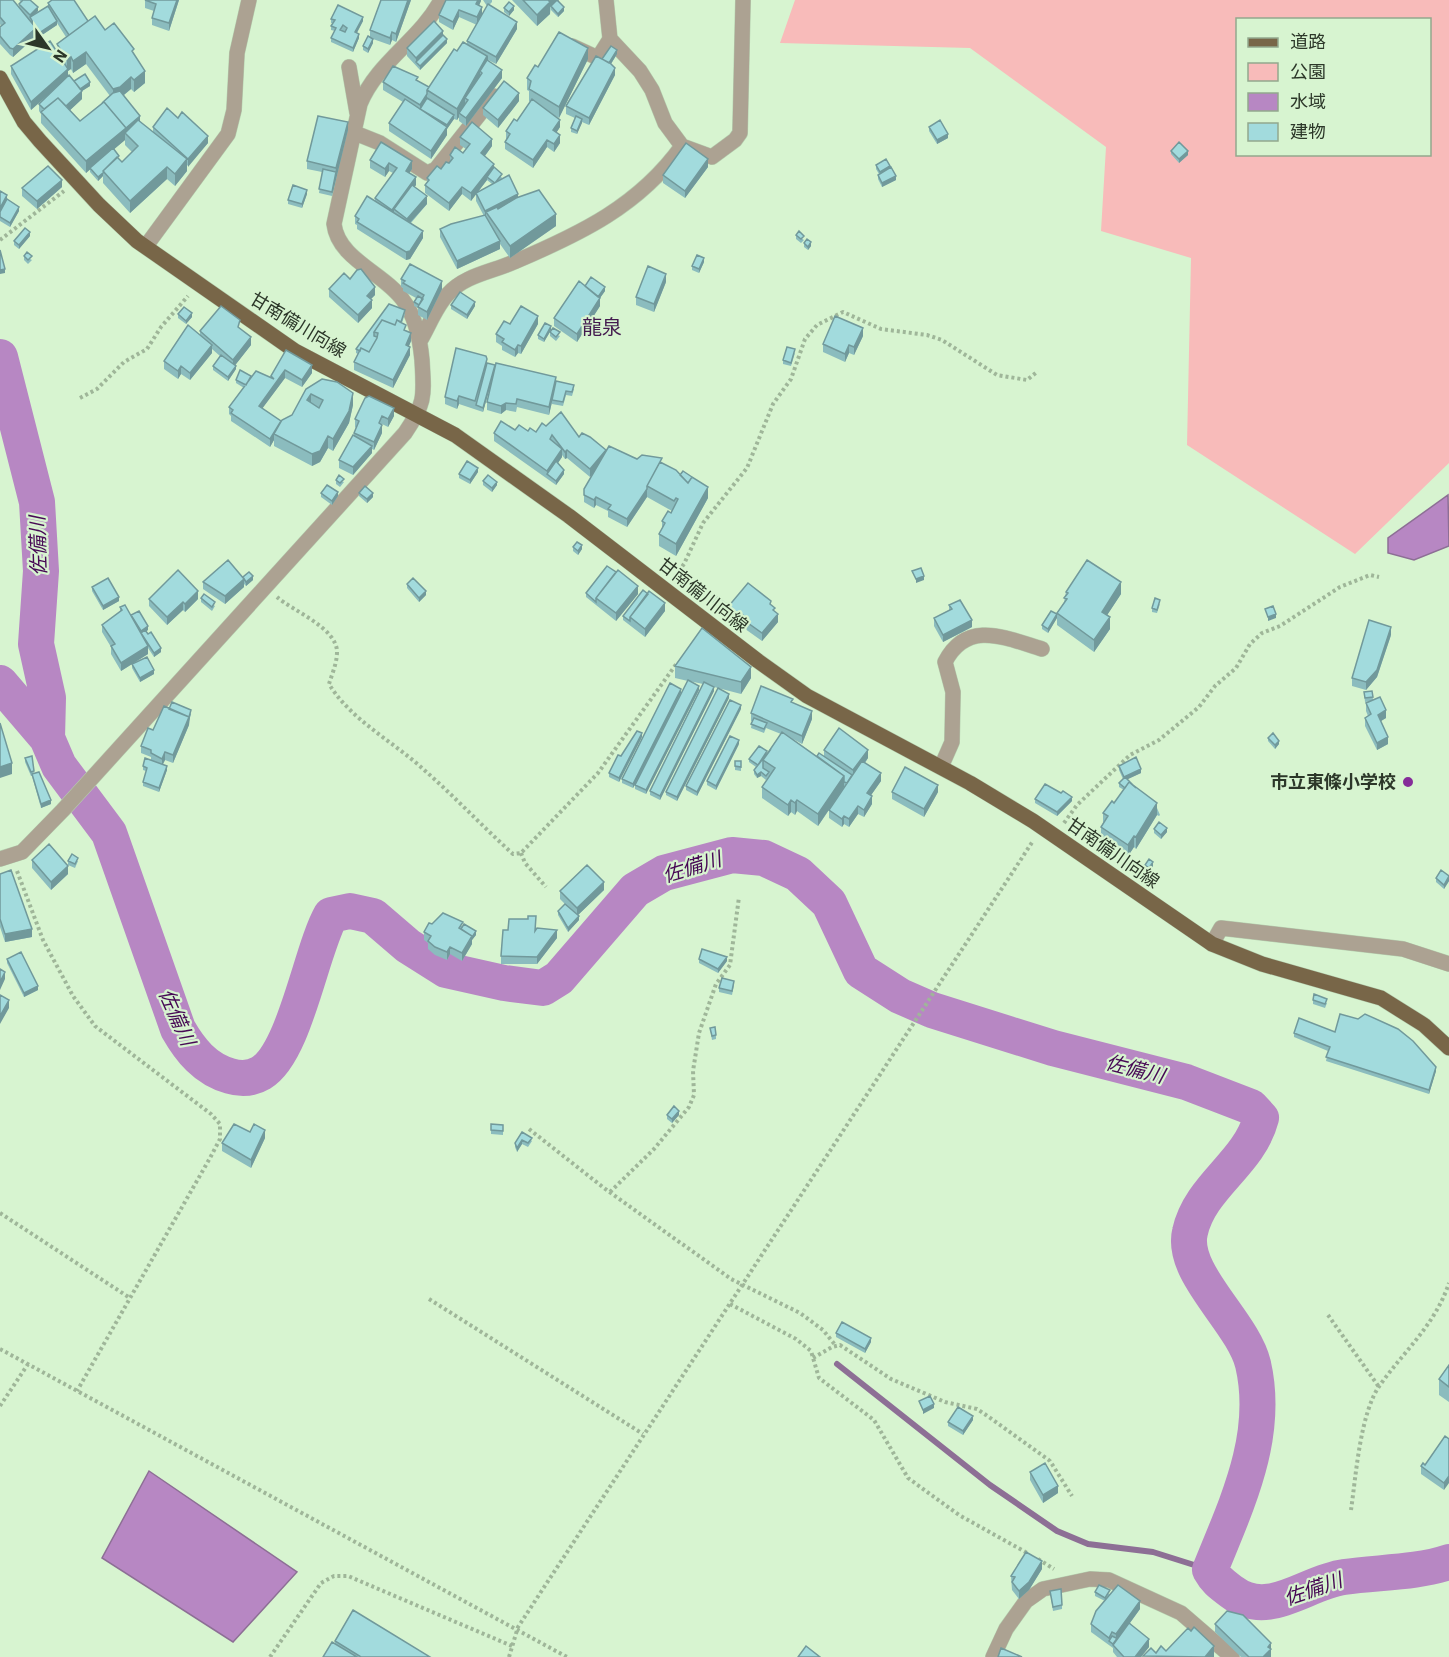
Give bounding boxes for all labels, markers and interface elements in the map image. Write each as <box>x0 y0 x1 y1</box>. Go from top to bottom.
north arrow <box>18 18 78 78</box>
legend <box>1236 18 1431 156</box>
text: 道路 <box>1290 30 1326 53</box>
text: N <box>49 46 72 67</box>
text: 公園 <box>1290 60 1326 83</box>
text: 水域 <box>1290 90 1326 113</box>
text: 建物 <box>1290 120 1326 143</box>
street label: 甘南備川向線 <box>246 287 350 362</box>
district label: 龍泉 <box>582 313 622 340</box>
water label: 佐備川 <box>23 514 52 576</box>
street label: 甘南備川向線 <box>654 552 753 637</box>
place label: 市立東條小学校 <box>1270 770 1396 793</box>
marker: 市立東條小学校 <box>1401 775 1415 789</box>
street label: 甘南備川向線 <box>1062 812 1164 893</box>
water label: 佐備川 <box>659 844 726 888</box>
water label: 佐備川 <box>153 984 203 1052</box>
water label: 佐備川 <box>1103 1048 1169 1089</box>
water label: 佐備川 <box>1280 1565 1347 1611</box>

